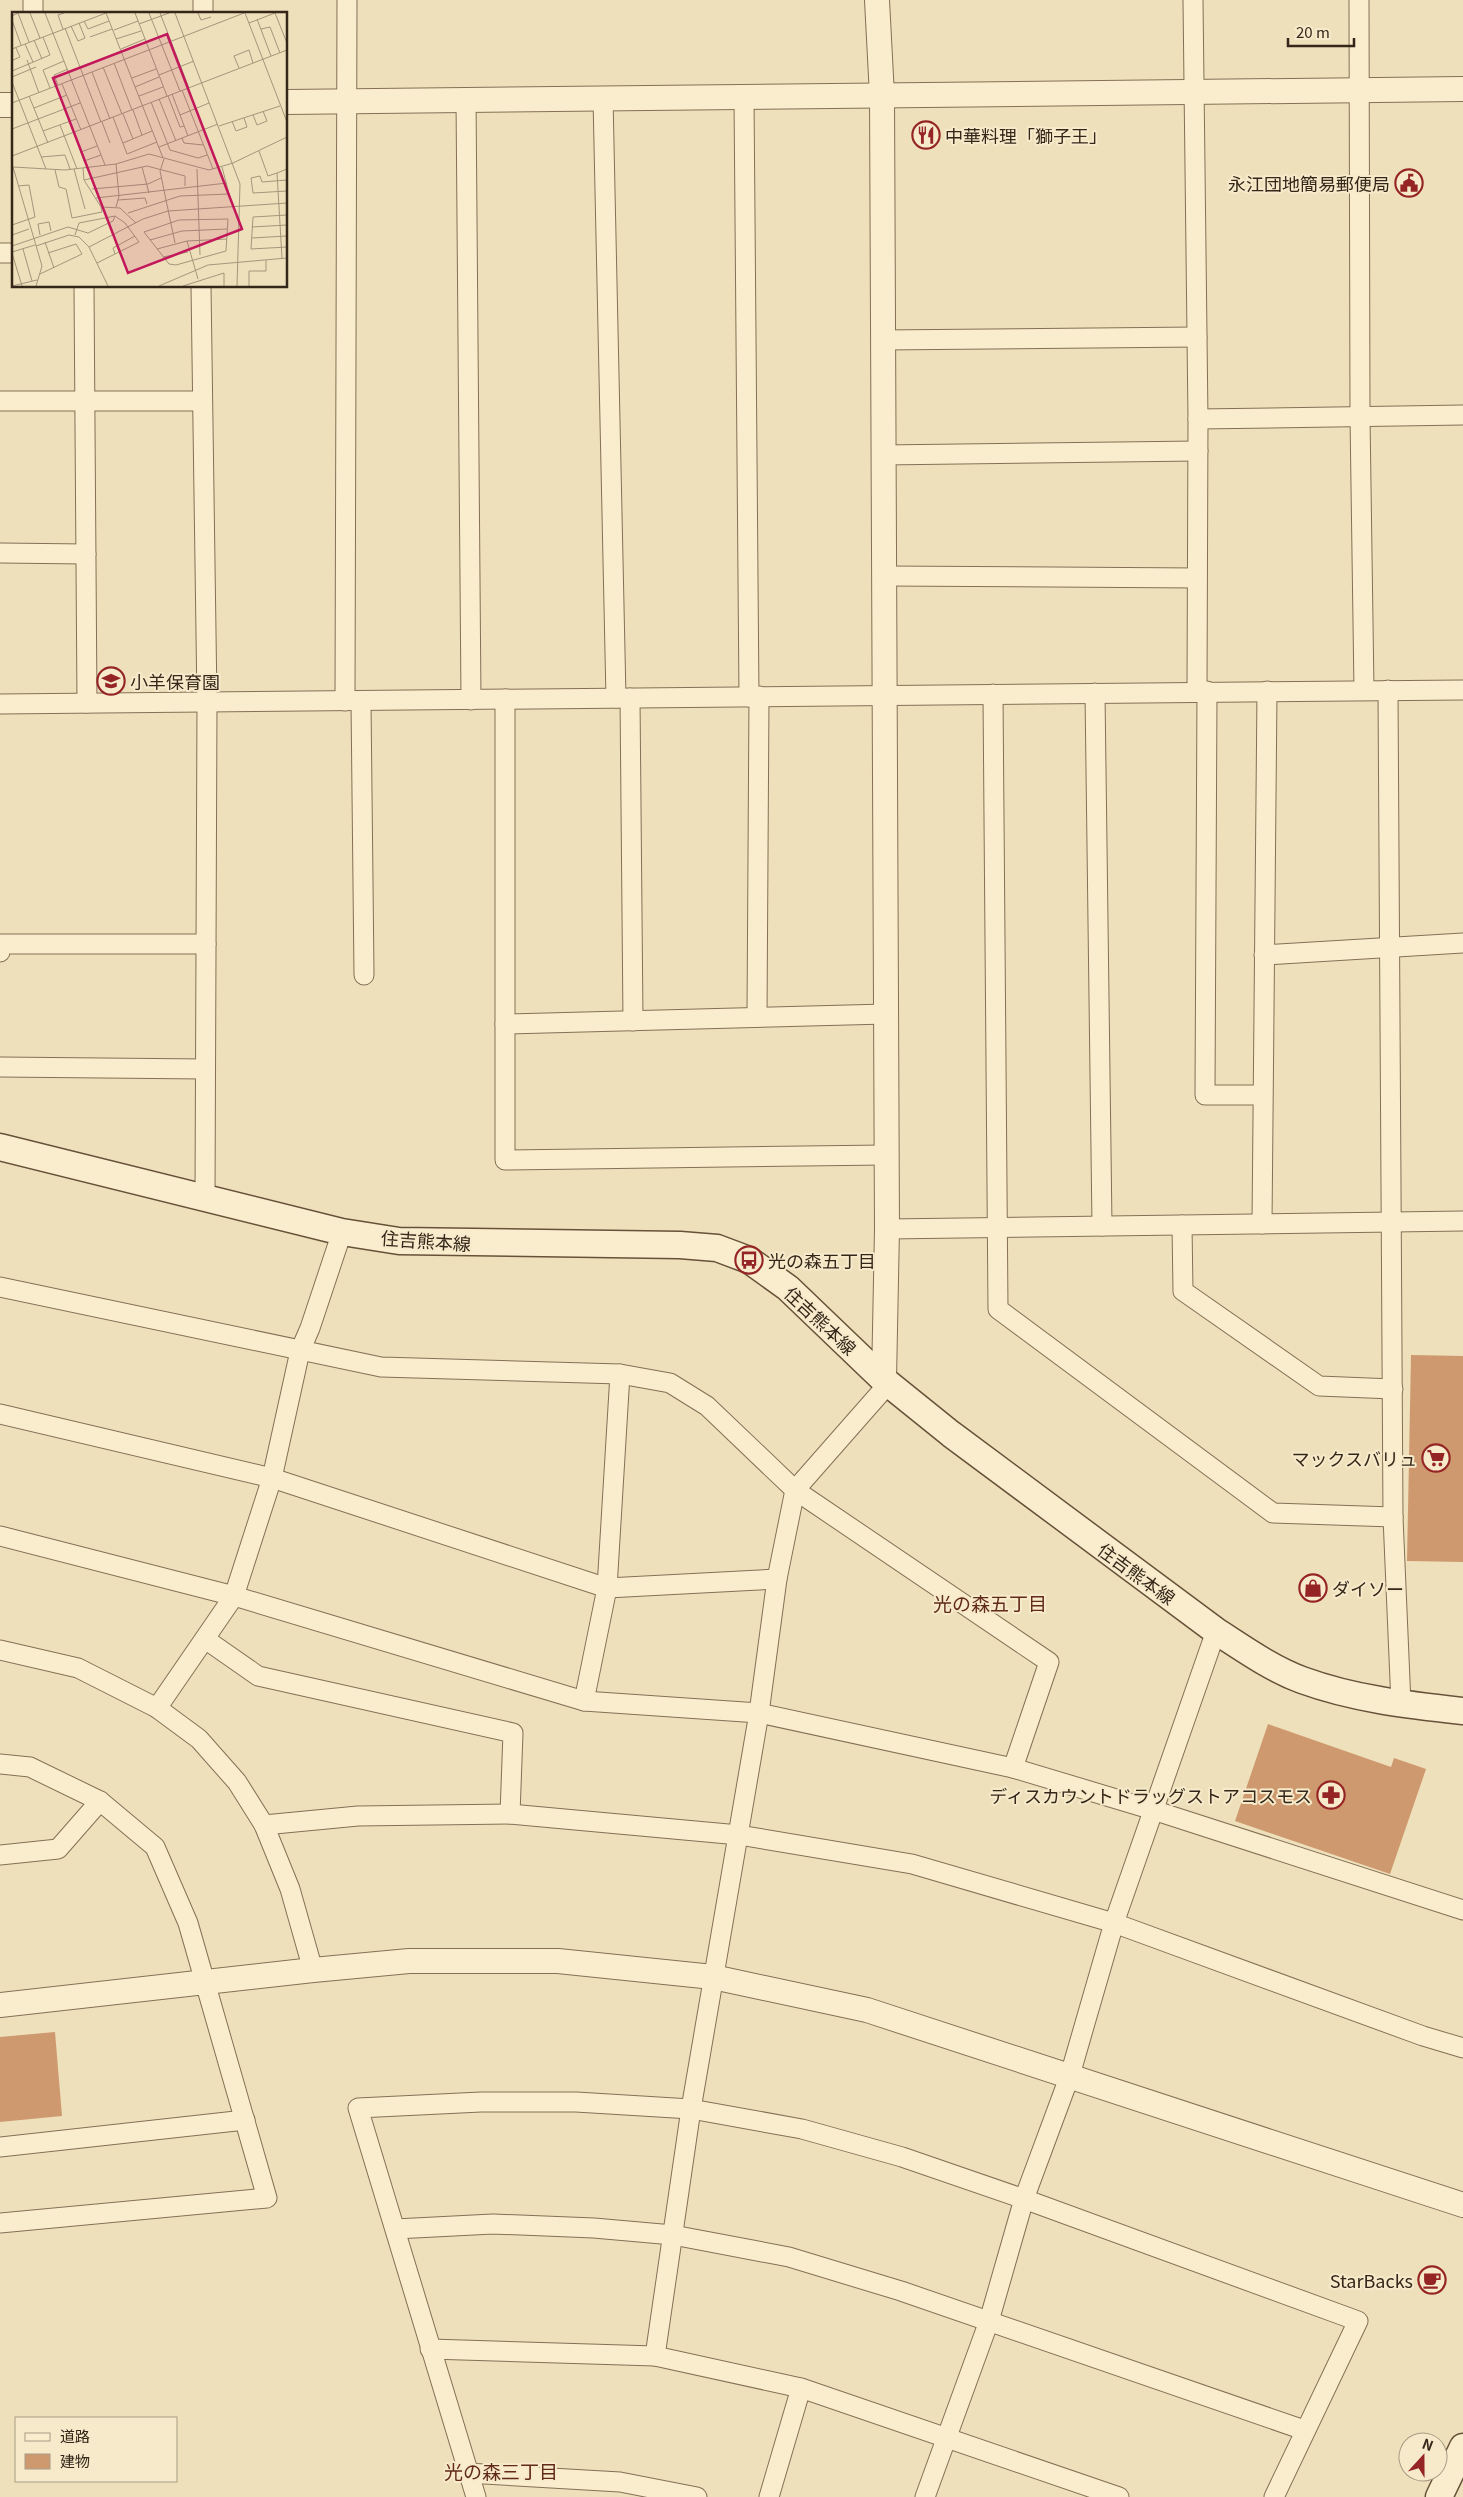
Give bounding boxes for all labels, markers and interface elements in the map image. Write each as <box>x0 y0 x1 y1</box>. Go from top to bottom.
inset map <box>12 12 288 288</box>
scale bar <box>1288 15 1354 47</box>
text: 20 m <box>1296 21 1330 42</box>
restaurant icon: 中華料理「獅子王」 <box>911 120 941 150</box>
place label: 中華料理「獅子王」 <box>945 122 1107 148</box>
public building icon: 永江団地簡易郵便局 <box>1394 168 1424 198</box>
place label: 永江団地簡易郵便局 <box>1228 170 1390 196</box>
school or university icon: 小羊保育園 <box>96 666 126 696</box>
place label: 小羊保育園 <box>130 668 220 694</box>
street label: 住吉熊本線 <box>380 1224 472 1256</box>
bus stop icon: 光の森五丁目 <box>734 1245 764 1275</box>
place label: 光の森五丁目 <box>768 1247 876 1273</box>
street label: 住吉熊本線 <box>779 1280 863 1360</box>
supermarket icon: マックスバリュ <box>1421 1443 1451 1473</box>
place label: マックスバリュ <box>1292 1445 1417 1471</box>
street label: 住吉熊本線 <box>1093 1536 1181 1610</box>
shop icon: ダイソー <box>1298 1573 1328 1603</box>
place label: ダイソー <box>1332 1575 1404 1601</box>
district label: 光の森五丁目 <box>933 1589 1047 1616</box>
pharmacy icon: ディスカウントドラッグストアコスモス <box>1316 1780 1346 1810</box>
place label: ディスカウントドラッグストアコスモス <box>989 1782 1312 1808</box>
cafe icon: StarBacks <box>1417 2265 1447 2295</box>
place label: StarBacks <box>1330 2267 1413 2293</box>
legend <box>15 2417 178 2482</box>
text: 道路 <box>60 2425 90 2446</box>
north arrow <box>1398 2432 1448 2482</box>
text: N <box>1420 2433 1437 2455</box>
text: 建物 <box>60 2450 90 2471</box>
district label: 光の森三丁目 <box>444 2457 558 2484</box>

